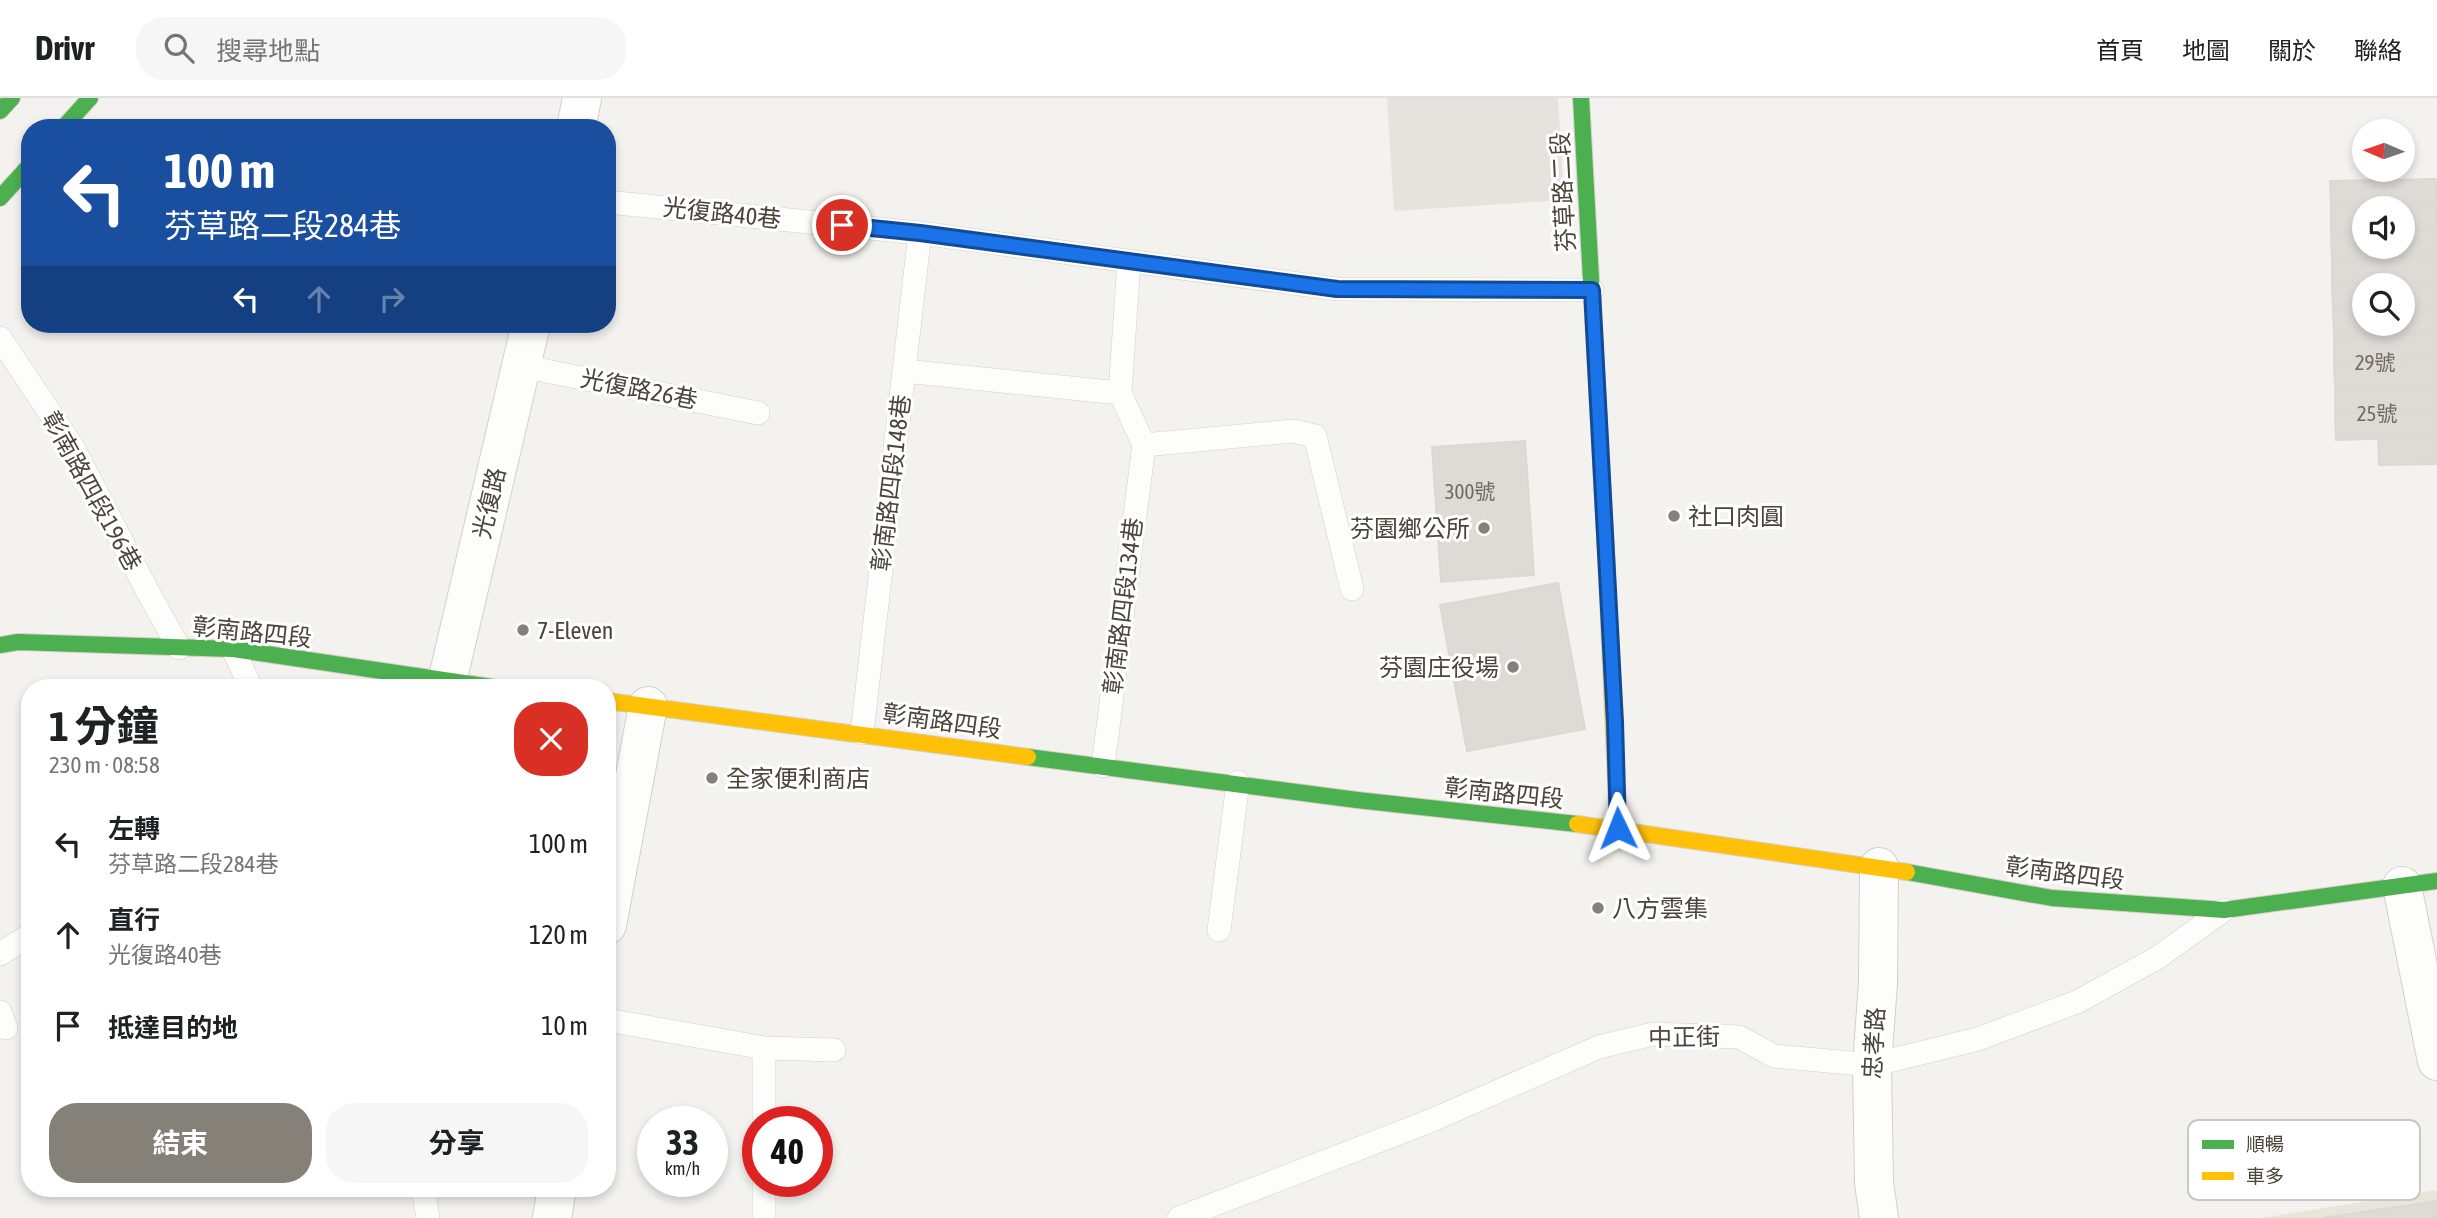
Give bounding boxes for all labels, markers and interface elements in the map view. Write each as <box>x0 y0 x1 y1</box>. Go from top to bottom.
search box <box>136 17 626 80</box>
text: Drivr <box>35 29 94 67</box>
icon: search <box>160 29 198 67</box>
text: 搜尋地點 <box>216 36 320 66</box>
text: 首頁 <box>2096 37 2144 64</box>
text: 地圖 <box>2182 37 2230 64</box>
text: 關於 <box>2268 37 2316 64</box>
text: 聯絡 <box>2354 37 2402 64</box>
north arrow <box>2352 119 2415 182</box>
map controls <box>2352 119 2415 336</box>
street label: 芬草路二段 <box>1546 131 1580 253</box>
text: 100 m <box>164 142 275 198</box>
icon: left <box>49 147 140 238</box>
street label: 光復路40巷 <box>662 193 782 233</box>
pin <box>812 195 872 255</box>
button: sound <box>2352 196 2415 259</box>
icon: arrive <box>823 206 861 244</box>
text: 芬草路二段284巷 <box>164 207 401 244</box>
button: search <box>2352 273 2415 336</box>
icon: left <box>227 280 265 318</box>
icon: ahead <box>300 280 338 318</box>
icon: right <box>373 280 411 318</box>
house number: 29號 <box>2355 350 2395 374</box>
street label: 光復路26巷 <box>578 364 700 414</box>
street label: 彰南路四段148巷 <box>867 393 915 573</box>
house number: 25號 <box>2357 401 2397 425</box>
street label: 彰南路四段196巷 <box>37 407 147 575</box>
street label: 光復路 <box>468 465 510 541</box>
house number: 300號 <box>1445 479 1495 503</box>
place label: 社口肉圓 <box>1688 503 1784 530</box>
marker: 社口肉圓 <box>1666 508 1682 524</box>
place label: 芬園鄉公所 <box>1350 515 1470 542</box>
street label: 彰南路四段134巷 <box>1099 516 1147 696</box>
marker: 芬園鄉公所 <box>1476 520 1492 536</box>
street label: 彰南路四段 <box>191 612 313 652</box>
place label: 7-Eleven <box>537 617 613 644</box>
marker: 7-Eleven <box>515 622 531 638</box>
place label: 芬園庄役場 <box>1379 654 1499 681</box>
marker: 芬園庄役場 <box>1505 659 1521 675</box>
street label: 彰南路四段 <box>881 699 1003 743</box>
text: 1 分鐘 <box>49 702 159 750</box>
button: close <box>514 702 588 776</box>
text: 230 m · 08:58 <box>49 752 160 778</box>
place label: 全家便利商店 <box>726 765 870 792</box>
marker: 全家便利商店 <box>704 770 720 786</box>
street label: 彰南路四段 <box>1443 773 1565 813</box>
position arrow <box>1581 791 1655 865</box>
text: 左轉 <box>108 814 160 844</box>
icon: left <box>49 825 87 863</box>
text: 100 m <box>529 829 588 859</box>
text: 芬草路二段284巷 <box>108 851 278 877</box>
street label: 彰南路四段 <box>2004 852 2126 894</box>
place label: 八方雲集 <box>1612 895 1708 922</box>
marker: 八方雲集 <box>1590 900 1606 916</box>
text: 直行 <box>108 905 160 935</box>
icon: ahead <box>49 916 87 954</box>
text: 120 m <box>529 920 588 950</box>
text: 光復路40巷 <box>108 942 222 968</box>
street label: 忠孝路 <box>1859 1006 1889 1080</box>
icon: arrive <box>49 1007 87 1045</box>
text: 10 m <box>541 1011 588 1041</box>
text: 抵達目的地 <box>108 1013 238 1043</box>
street label: 中正街 <box>1648 1023 1720 1051</box>
button: 結束 <box>49 1103 312 1183</box>
button: 分享 <box>326 1103 588 1183</box>
speed limit sign: 40 <box>742 1106 833 1197</box>
legend <box>2188 1120 2420 1200</box>
text: 33 <box>666 1122 699 1162</box>
text: 順暢 <box>2246 1133 2284 1155</box>
text: km/h <box>665 1158 700 1179</box>
text: 車多 <box>2246 1165 2284 1187</box>

